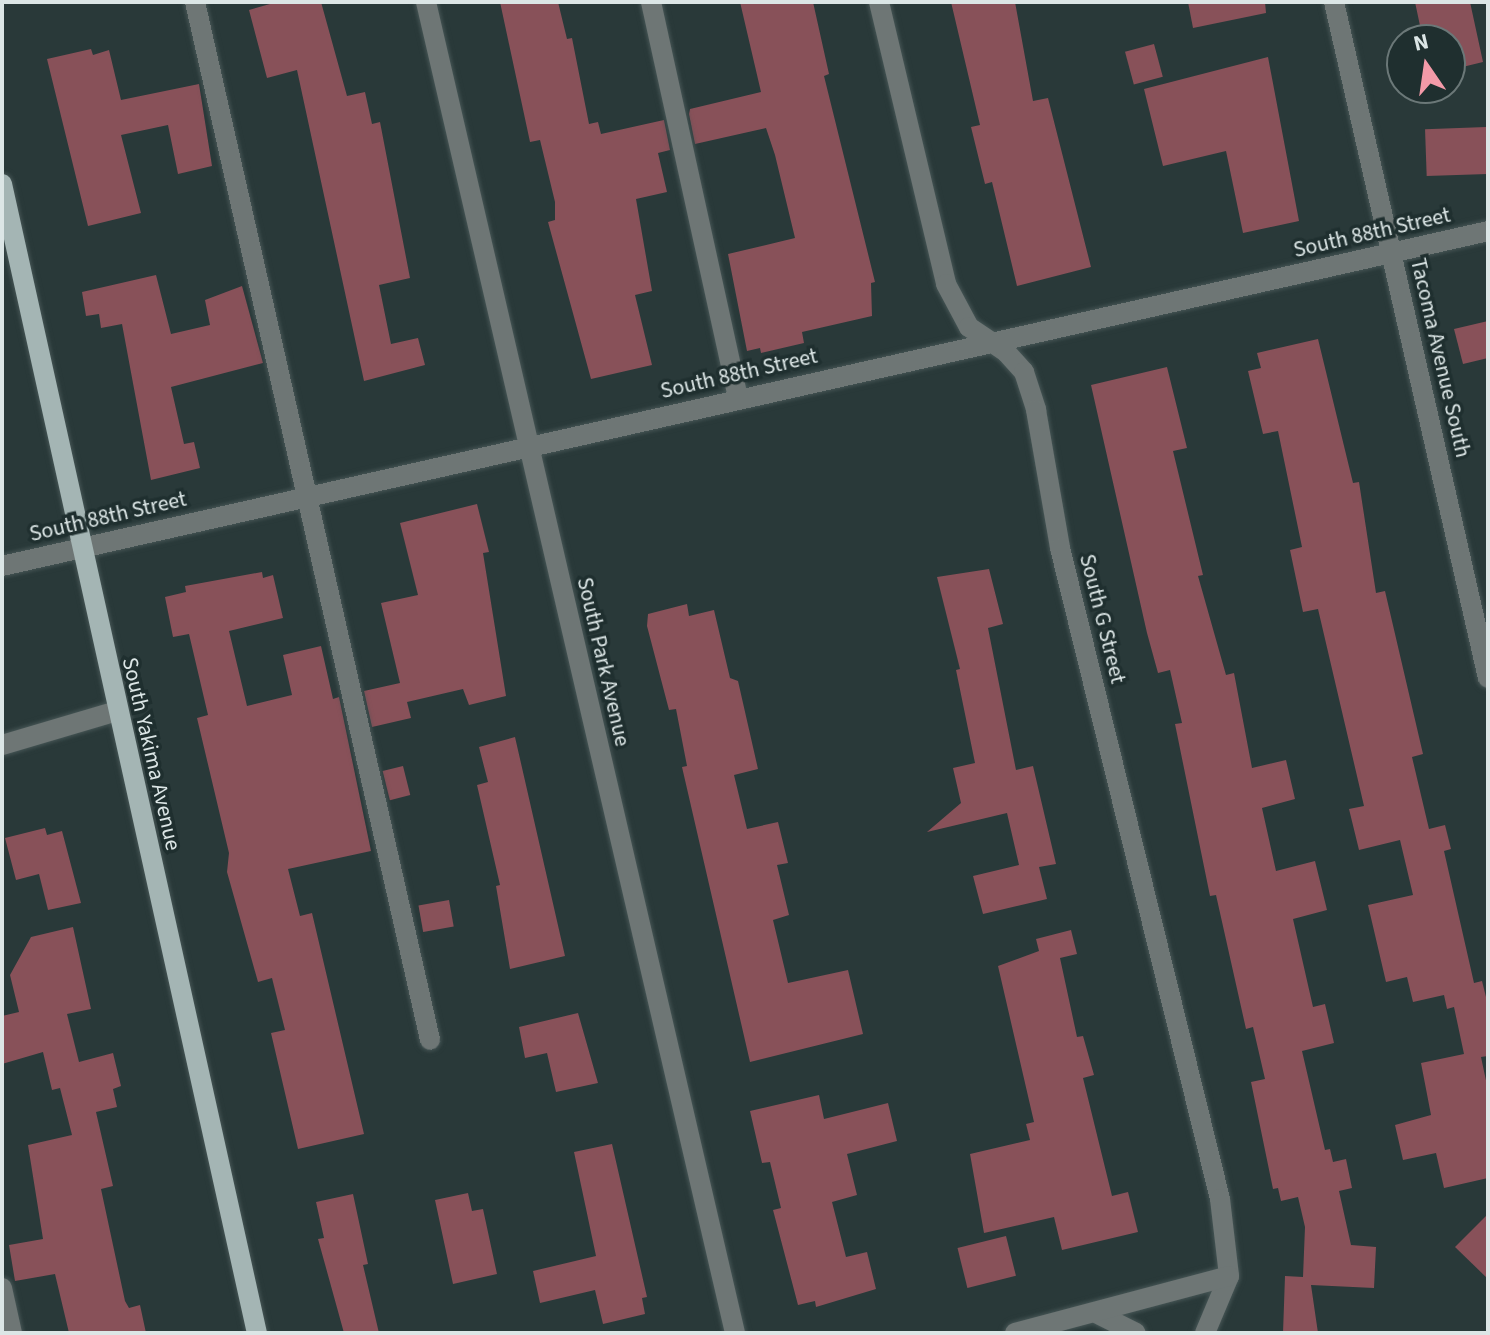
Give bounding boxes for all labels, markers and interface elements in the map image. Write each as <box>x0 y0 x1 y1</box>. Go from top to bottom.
north arrow <box>1386 24 1466 104</box>
text: N <box>1410 25 1432 60</box>
street label: South 88th Street <box>1291 202 1453 264</box>
street label: Tacoma Avenue South <box>1404 256 1476 460</box>
street label: South 88th Street <box>658 343 820 405</box>
street label: South 88th Street <box>27 486 189 548</box>
street label: South G Street <box>1073 552 1131 686</box>
street label: South Park Avenue <box>571 575 635 749</box>
street label: South Yakima Avenue <box>116 655 186 853</box>

